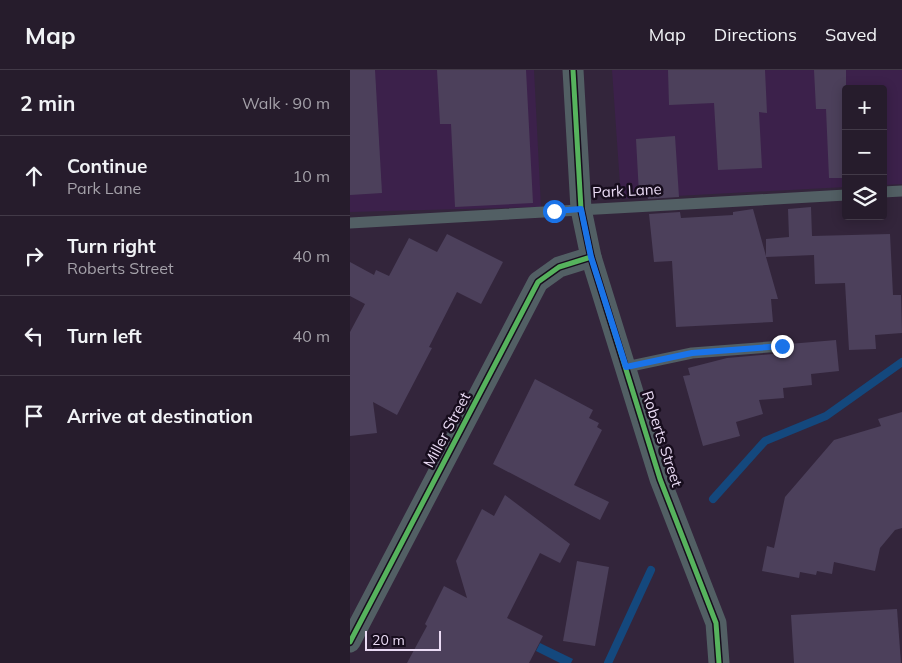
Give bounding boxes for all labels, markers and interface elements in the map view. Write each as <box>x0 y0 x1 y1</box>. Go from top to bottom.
text: Map <box>25 20 76 50</box>
text: Map <box>649 23 686 46</box>
text: Directions <box>714 23 797 46</box>
text: Saved <box>825 23 877 46</box>
map controls <box>842 85 887 220</box>
button: + <box>842 85 887 130</box>
text: 2 min <box>20 90 75 116</box>
text: Walk · 90 m <box>242 93 330 113</box>
button: − <box>842 130 887 175</box>
text: Continue <box>67 154 147 178</box>
icon: ahead <box>20 162 48 190</box>
text: 10 m <box>293 166 330 186</box>
button: layers <box>842 175 887 220</box>
text: Park Lane <box>67 178 141 198</box>
street label: Park Lane <box>592 179 662 202</box>
route start <box>543 200 566 223</box>
text: Turn right <box>67 234 156 258</box>
icon: right <box>20 242 48 270</box>
text: 40 m <box>293 246 330 266</box>
text: Roberts Street <box>67 258 174 278</box>
icon: left <box>20 322 48 350</box>
text: Turn left <box>67 324 142 348</box>
text: 40 m <box>293 326 330 346</box>
route end <box>771 335 794 358</box>
street label: Roberts Street <box>638 388 687 489</box>
street label: Miller Street <box>419 389 474 471</box>
icon: arrive <box>20 402 48 430</box>
text: Arrive at destination <box>67 404 253 428</box>
scale bar <box>365 628 441 651</box>
text: 20 m <box>372 631 405 649</box>

